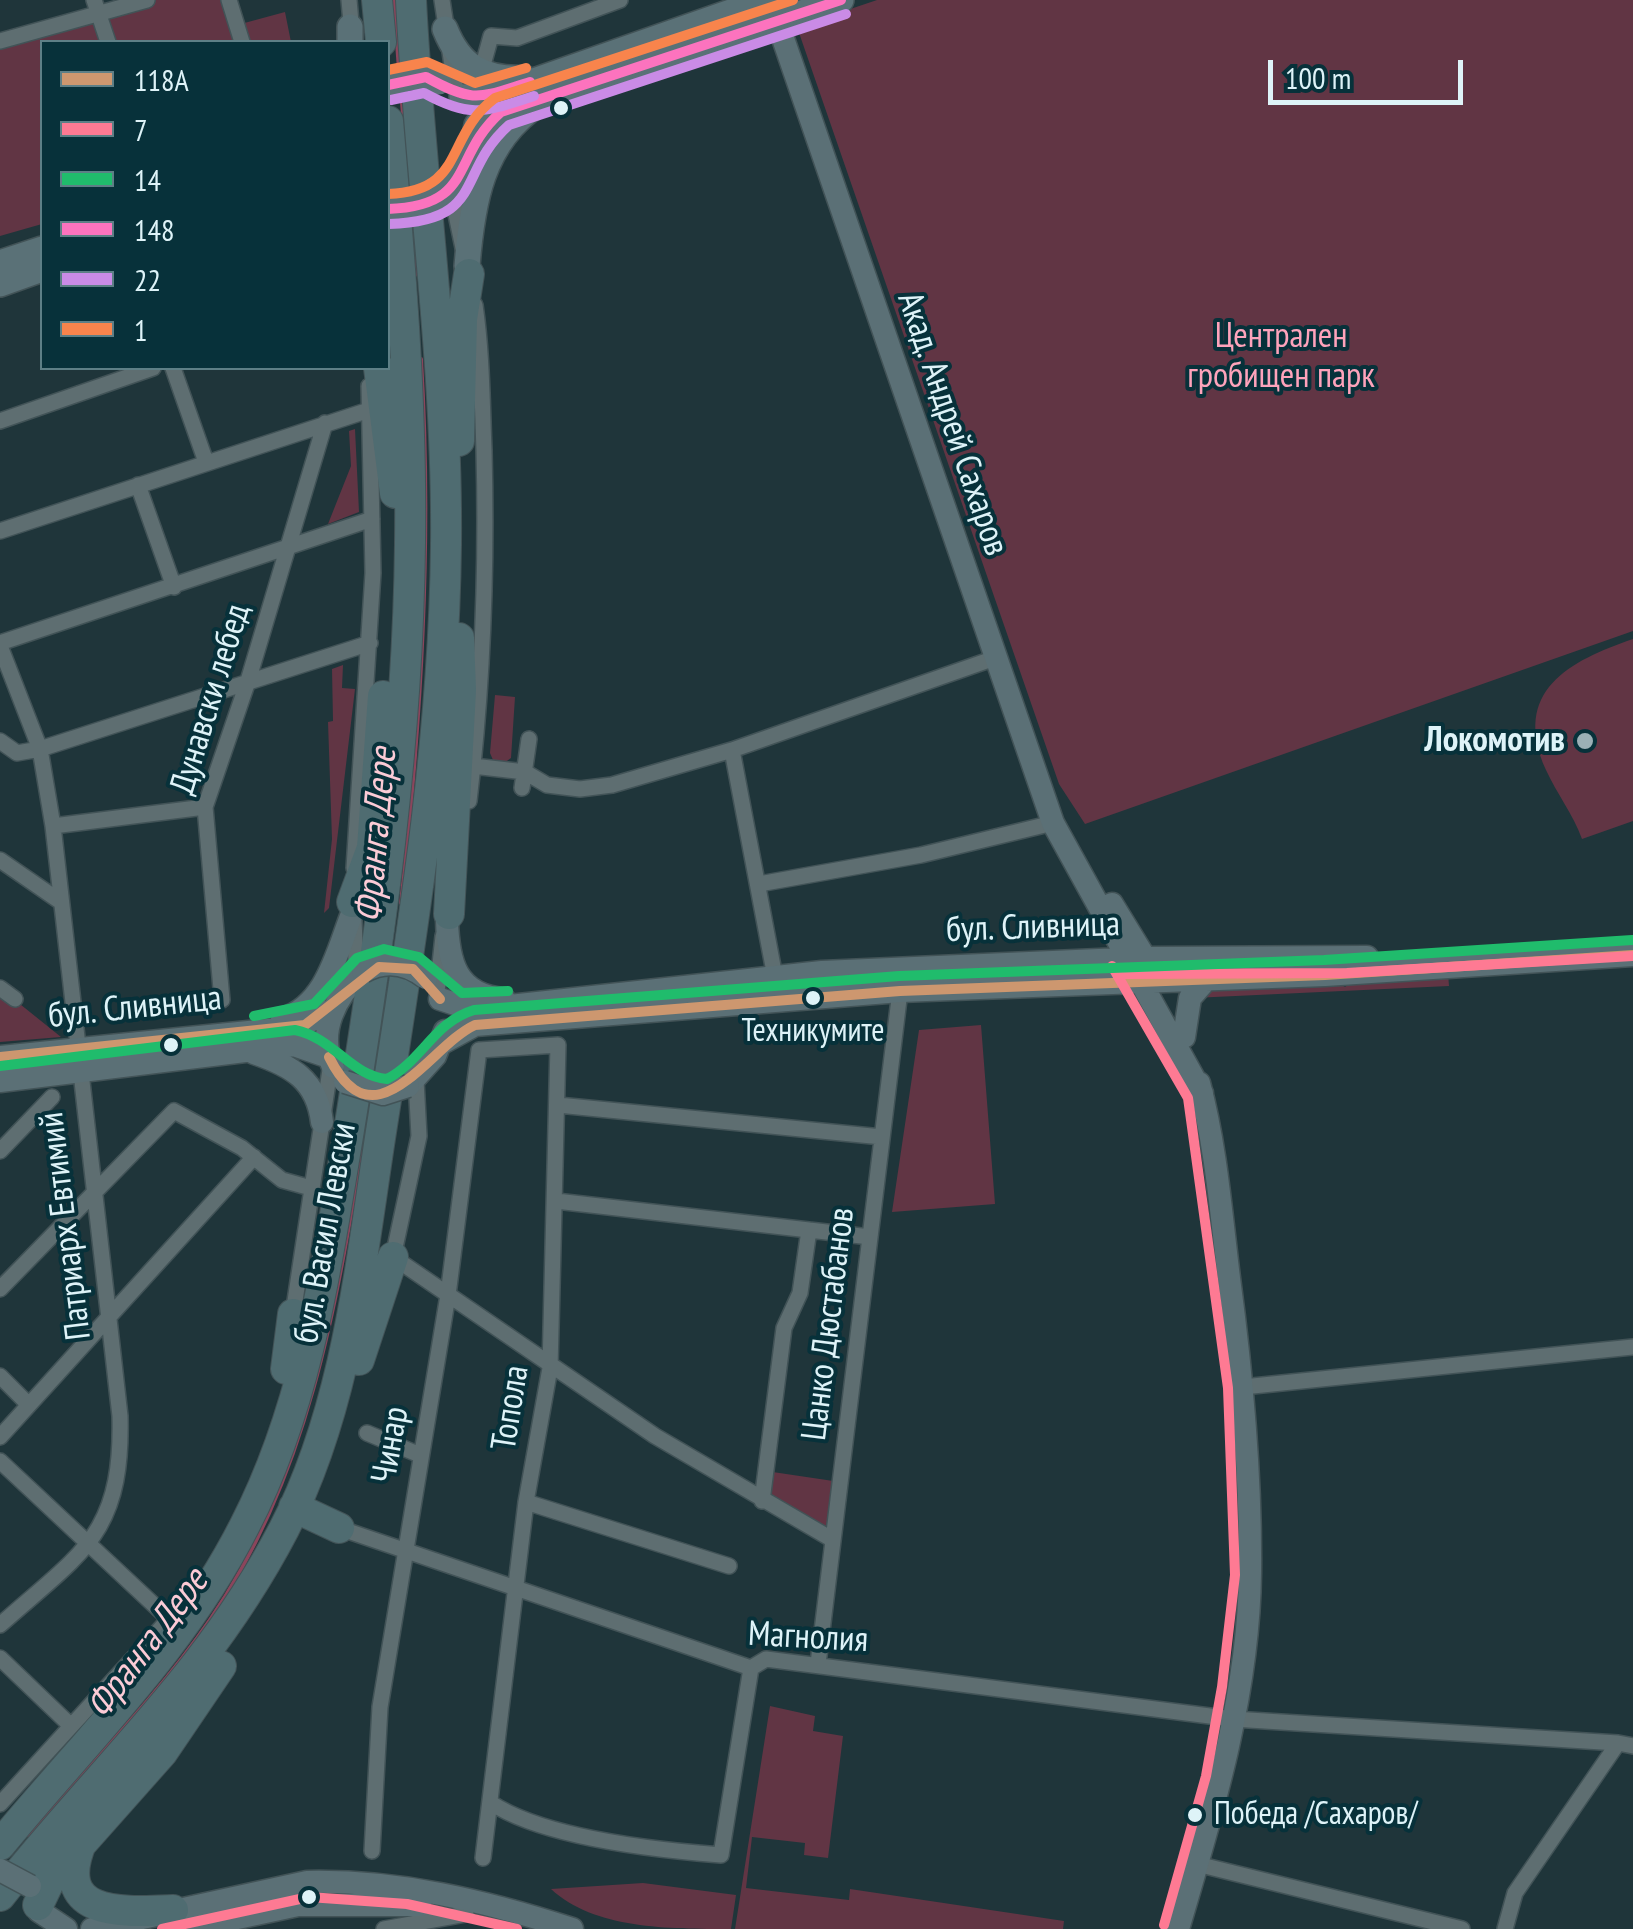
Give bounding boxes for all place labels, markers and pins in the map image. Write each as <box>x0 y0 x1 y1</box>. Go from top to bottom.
unlabelled marker <box>551 98 571 118</box>
place label: Локомотив <box>1425 720 1565 762</box>
marker: Локомотив <box>1574 730 1596 752</box>
marker: Техникумите <box>803 988 823 1008</box>
place label: Техникумите <box>741 1013 885 1051</box>
unlabelled marker <box>161 1035 181 1055</box>
place label: Победа /Сахаров/ <box>1214 1796 1418 1834</box>
marker: Победа /Сахаров/ <box>1185 1805 1205 1825</box>
unlabelled marker <box>299 1887 319 1907</box>

